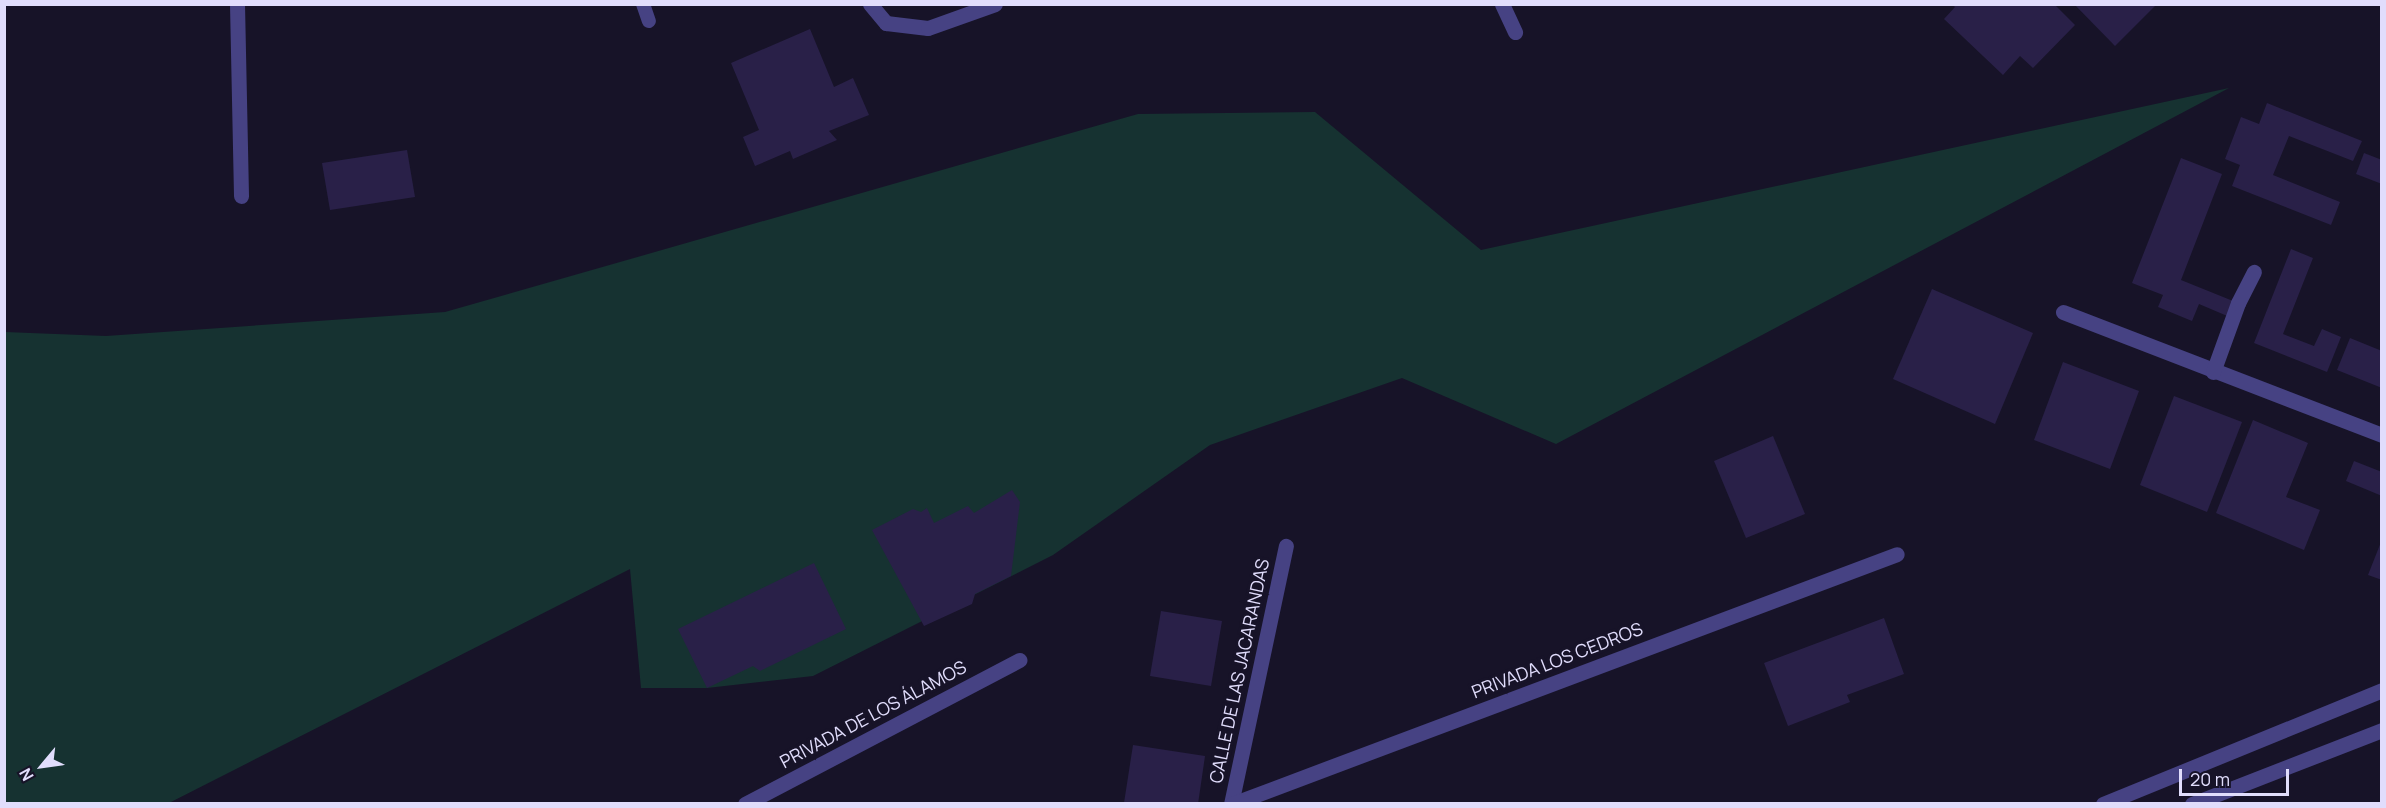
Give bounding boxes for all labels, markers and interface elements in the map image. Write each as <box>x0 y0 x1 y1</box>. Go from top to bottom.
street label: CALLE DE LAS JACARANDAS <box>1205 557 1273 785</box>
street label: PRIVADA LOS CEDROS <box>1468 617 1646 703</box>
street label: PRIVADA DE LOS ÁLAMOS <box>776 656 970 772</box>
north arrow <box>12 736 72 796</box>
scale bar <box>2182 757 2292 795</box>
text: N <box>14 764 39 785</box>
text: 20 m <box>2190 767 2230 791</box>

